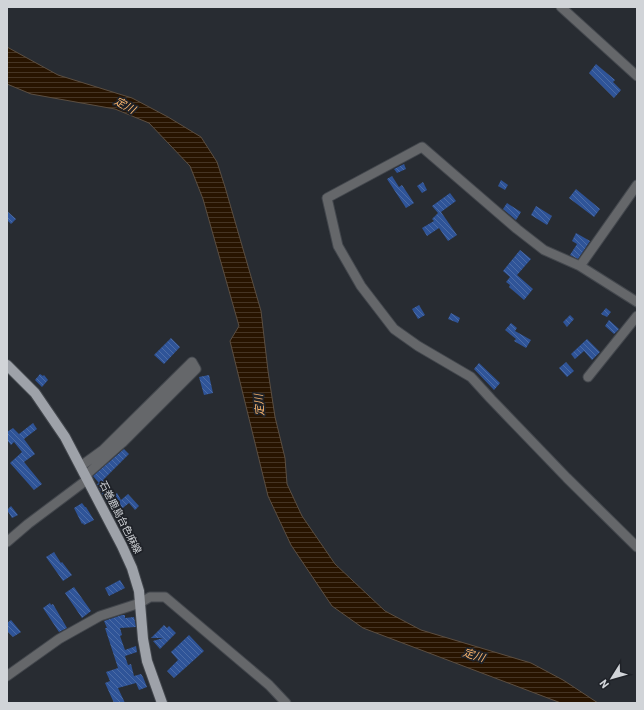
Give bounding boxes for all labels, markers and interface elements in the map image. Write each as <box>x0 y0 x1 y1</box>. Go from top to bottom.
water label: 定川 <box>112 94 139 116</box>
water label: 定川 <box>251 393 266 416</box>
street label: 石巻鹿島台色麻線 <box>97 479 145 555</box>
water label: 定川 <box>462 645 488 664</box>
north arrow <box>592 658 632 698</box>
text: N <box>596 677 611 691</box>

